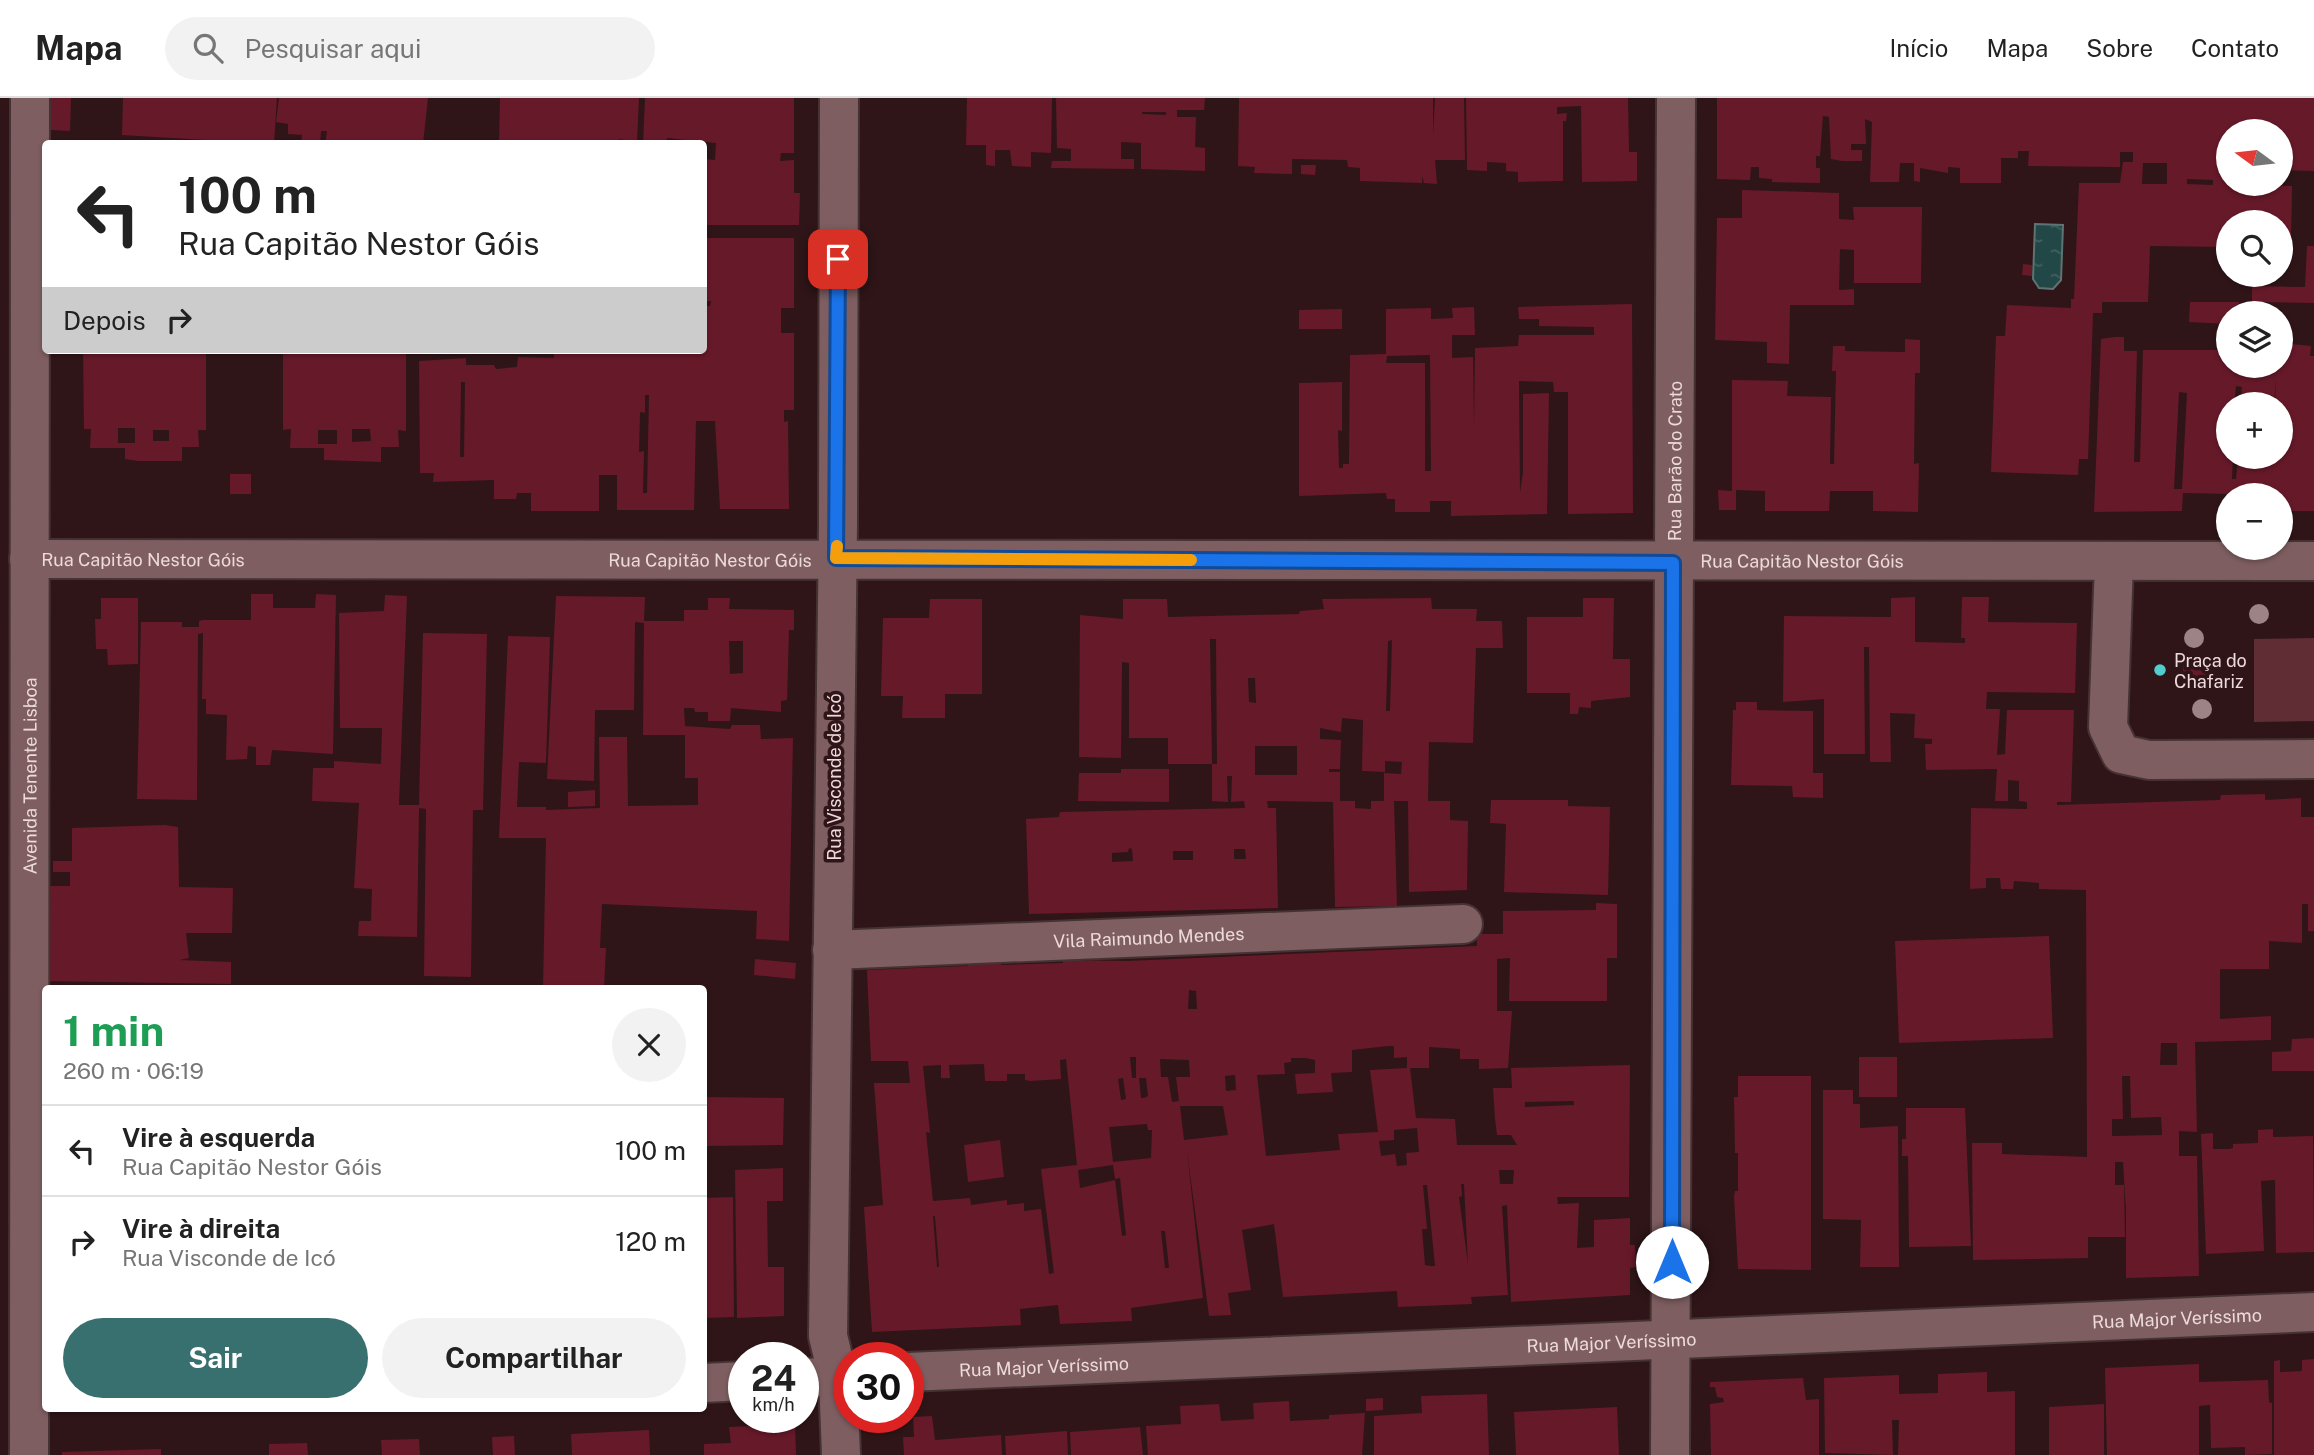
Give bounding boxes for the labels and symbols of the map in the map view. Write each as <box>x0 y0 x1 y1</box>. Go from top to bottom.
north arrow <box>2216 119 2292 196</box>
pin <box>808 229 868 289</box>
street label: Rua Barão do Crato <box>1664 381 1685 541</box>
street label: Rua Capitão Nestor Góis <box>41 549 245 570</box>
street label: Rua Capitão Nestor Góis <box>608 549 812 570</box>
street label: Rua Capitão Nestor Góis <box>1700 550 1904 571</box>
place label: Praça do Chafariz <box>2174 650 2247 692</box>
marker: Praça do Chafariz <box>2152 662 2168 678</box>
street label: Avenida Tenente Lisboa <box>19 677 40 875</box>
street label: Rua Visconde de Icó <box>824 693 845 861</box>
street label: Vila Raimundo Mendes <box>1053 923 1245 951</box>
position arrow <box>1635 1225 1709 1299</box>
street label: Rua Major Veríssimo <box>2091 1304 2262 1332</box>
street label: Rua Major Veríssimo <box>1526 1328 1697 1356</box>
speed limit sign: 30 <box>833 1342 924 1433</box>
street label: Rua Major Veríssimo <box>958 1352 1129 1380</box>

